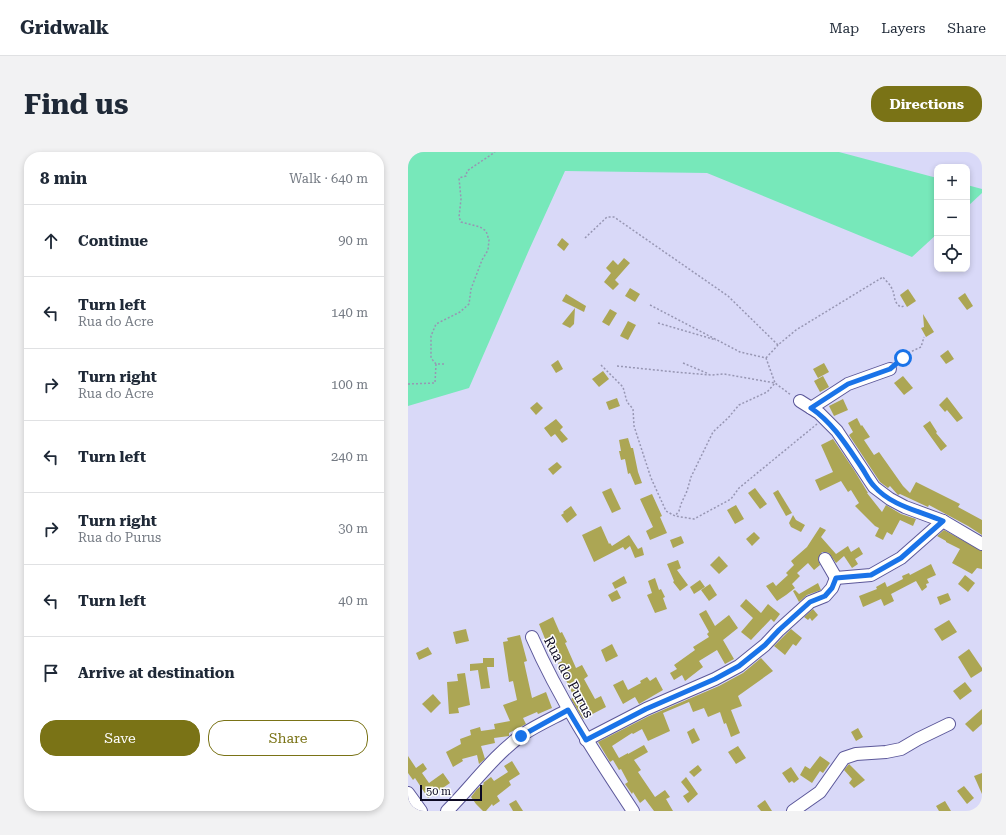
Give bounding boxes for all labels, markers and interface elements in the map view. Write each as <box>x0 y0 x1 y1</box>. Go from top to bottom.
text: Gridwalk <box>20 16 109 39</box>
text: Map <box>829 20 859 36</box>
text: Layers <box>881 20 925 36</box>
text: Share <box>947 20 986 36</box>
button: Directions <box>871 86 982 122</box>
text: Find us <box>24 88 128 121</box>
map controls <box>934 164 970 272</box>
button: + <box>934 164 970 200</box>
text: 8 min <box>40 168 87 188</box>
text: Walk · 640 m <box>289 171 368 186</box>
button: − <box>934 200 970 236</box>
icon: ahead <box>40 230 62 252</box>
text: Continue <box>78 232 148 250</box>
text: 90 m <box>338 233 368 248</box>
button: locate <box>934 236 970 272</box>
text: Turn left <box>78 296 146 314</box>
icon: left <box>40 302 62 324</box>
text: 140 m <box>331 305 368 320</box>
text: Rua do Acre <box>78 314 154 329</box>
route start <box>894 349 912 367</box>
text: Turn right <box>78 368 157 386</box>
icon: right <box>40 374 62 396</box>
text: 100 m <box>331 377 368 392</box>
text: Rua do Acre <box>78 386 154 401</box>
icon: left <box>40 446 62 468</box>
text: Turn left <box>78 448 146 466</box>
text: 240 m <box>331 449 368 464</box>
text: Turn right <box>78 512 157 530</box>
icon: right <box>40 518 62 540</box>
text: 30 m <box>338 521 368 536</box>
text: Rua do Purus <box>78 530 161 545</box>
icon: left <box>40 590 62 612</box>
text: Turn left <box>78 592 146 610</box>
text: 40 m <box>338 593 368 608</box>
street label: Rua do Purus <box>541 634 597 721</box>
icon: arrive <box>40 662 62 684</box>
text: Arrive at destination <box>78 664 234 682</box>
button: Save <box>40 720 200 756</box>
button: Share <box>208 720 368 756</box>
route end <box>512 727 530 745</box>
scale bar <box>420 783 482 802</box>
text: 50 m <box>426 785 451 798</box>

